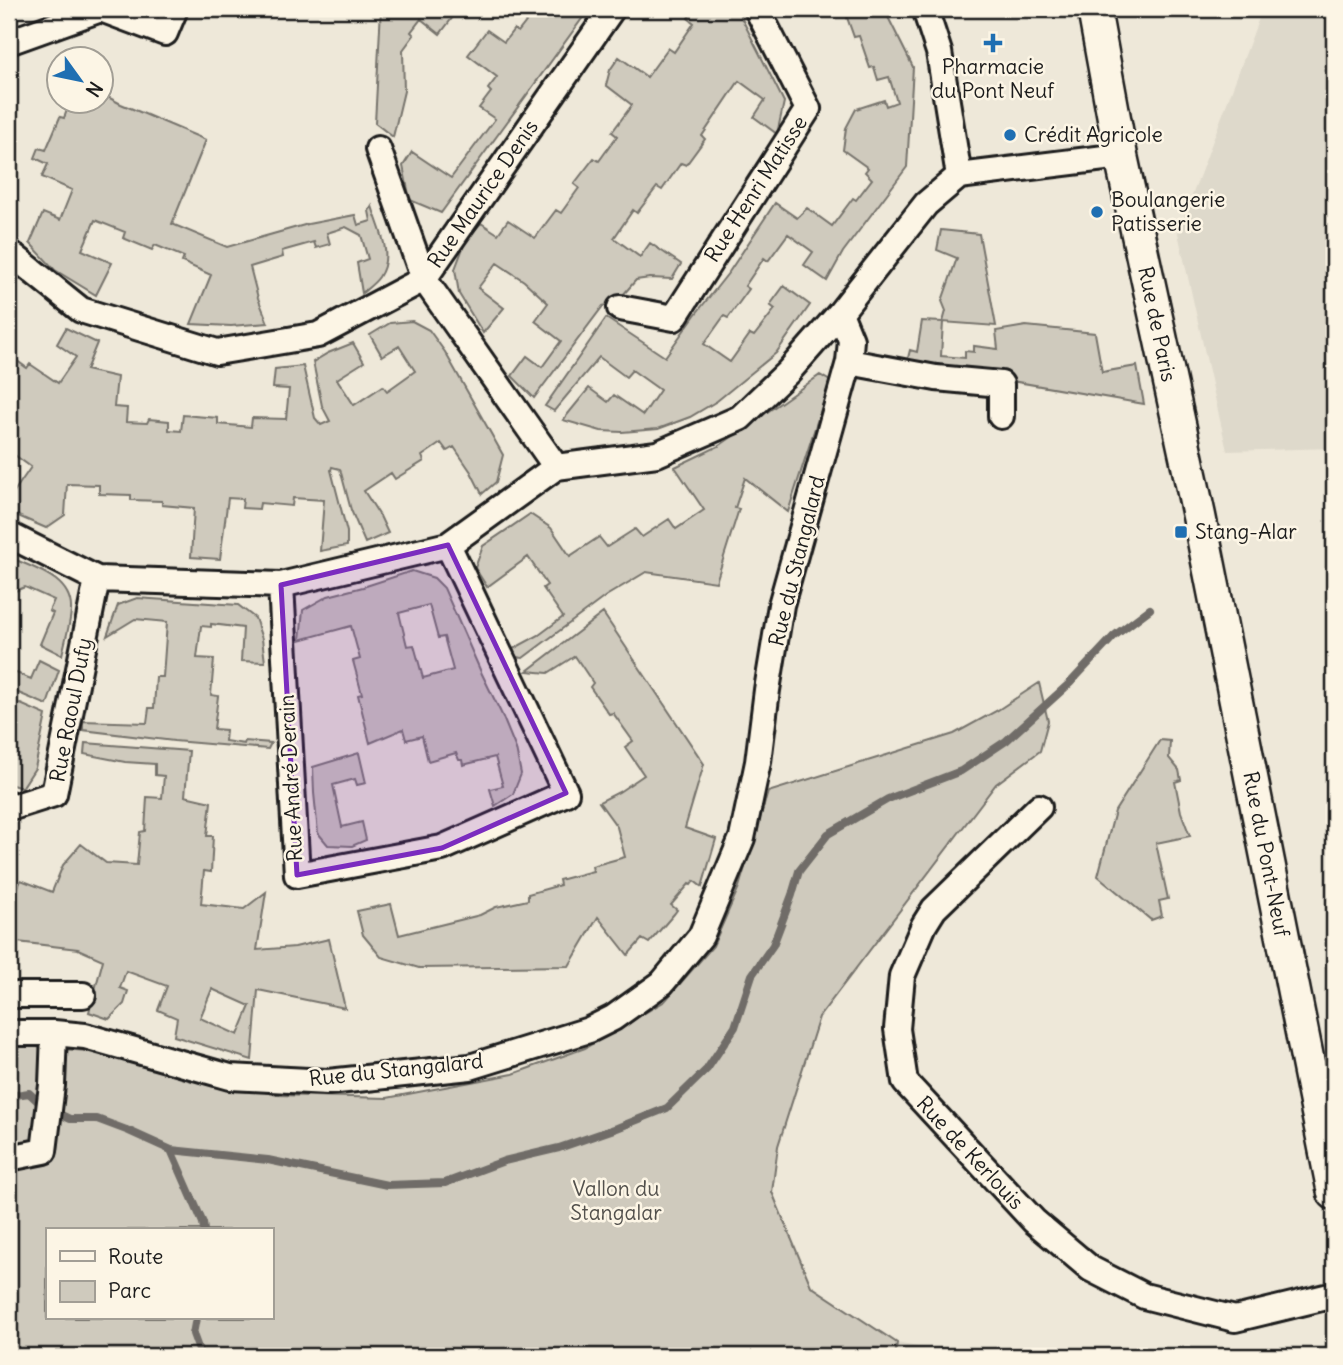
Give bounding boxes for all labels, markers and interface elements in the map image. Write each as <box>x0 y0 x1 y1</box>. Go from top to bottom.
marker: Pharmacie du Pont Neuf <box>985 35 1001 51</box>
north arrow <box>46 46 116 116</box>
place label: Pharmacie du Pont Neuf <box>932 53 1055 104</box>
text: N <box>81 77 108 101</box>
street label: Rue Henri Matisse <box>698 110 813 267</box>
street label: Rue Maurice Denis <box>421 114 544 273</box>
place label: Crédit Agricole <box>1024 121 1163 148</box>
marker: Crédit Agricole <box>1002 127 1018 143</box>
place label: Boulangerie Patisserie <box>1111 186 1225 237</box>
marker: Boulangerie Patisserie <box>1089 204 1105 220</box>
street label: Rue de Paris <box>1132 264 1183 384</box>
street label: Rue du Stangalard <box>762 473 831 649</box>
place label: Stang-Alar <box>1195 518 1297 545</box>
marker: Stang-Alar <box>1173 524 1189 540</box>
street label: Rue Raoul Dufy <box>43 635 98 784</box>
street label: Rue André Derain <box>273 694 308 862</box>
street label: Rue du Pont-Neuf <box>1237 769 1296 940</box>
street label: Rue du Stangalard <box>308 1047 484 1092</box>
street label: Rue de Kerlouis <box>911 1090 1030 1215</box>
park label: Vallon du Stangalar <box>570 1175 662 1226</box>
legend <box>46 1228 273 1320</box>
text: Route <box>108 1243 163 1270</box>
text: Parc <box>108 1277 151 1304</box>

